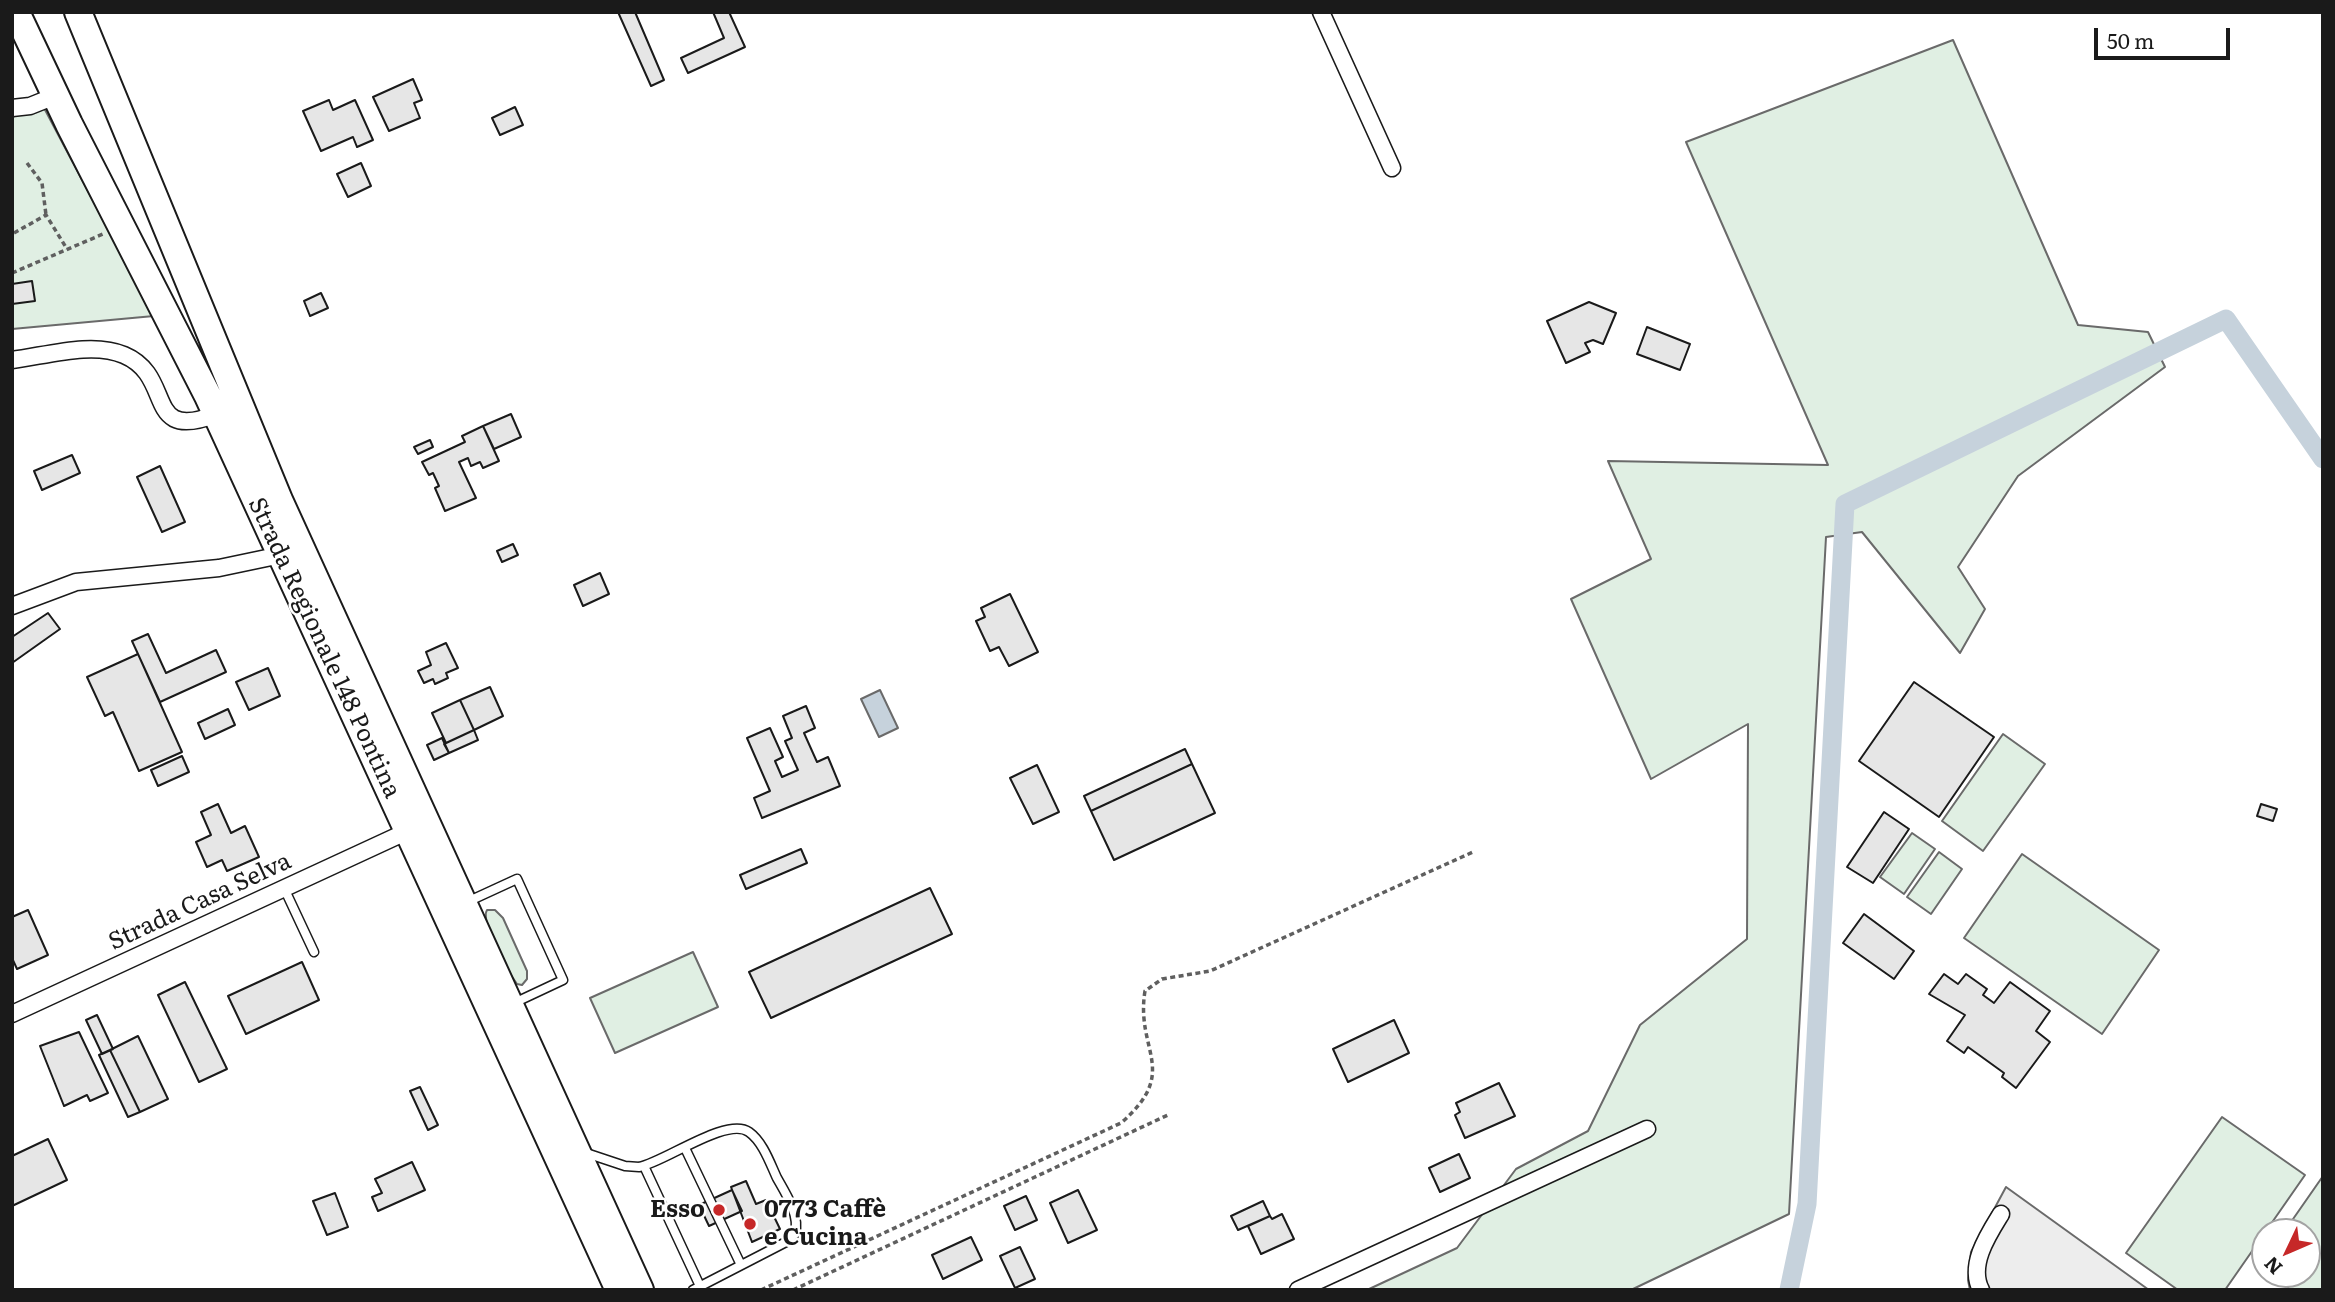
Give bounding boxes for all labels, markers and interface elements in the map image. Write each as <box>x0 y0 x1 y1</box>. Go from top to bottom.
scale bar <box>2097 14 2234 58</box>
text: 50 m <box>2107 24 2154 55</box>
street label: Strada Regionale 148 Pontina <box>242 493 406 803</box>
street label: Strada Casa Selva <box>104 847 296 957</box>
place label: Esso <box>650 1196 705 1224</box>
place label: 0773 Caffè e Cucina <box>764 1196 886 1252</box>
marker: Esso <box>711 1202 727 1218</box>
marker: 0773 Caffè e Cucina <box>742 1216 758 1232</box>
north arrow <box>2251 1218 2321 1288</box>
text: N <box>2257 1251 2288 1282</box>

